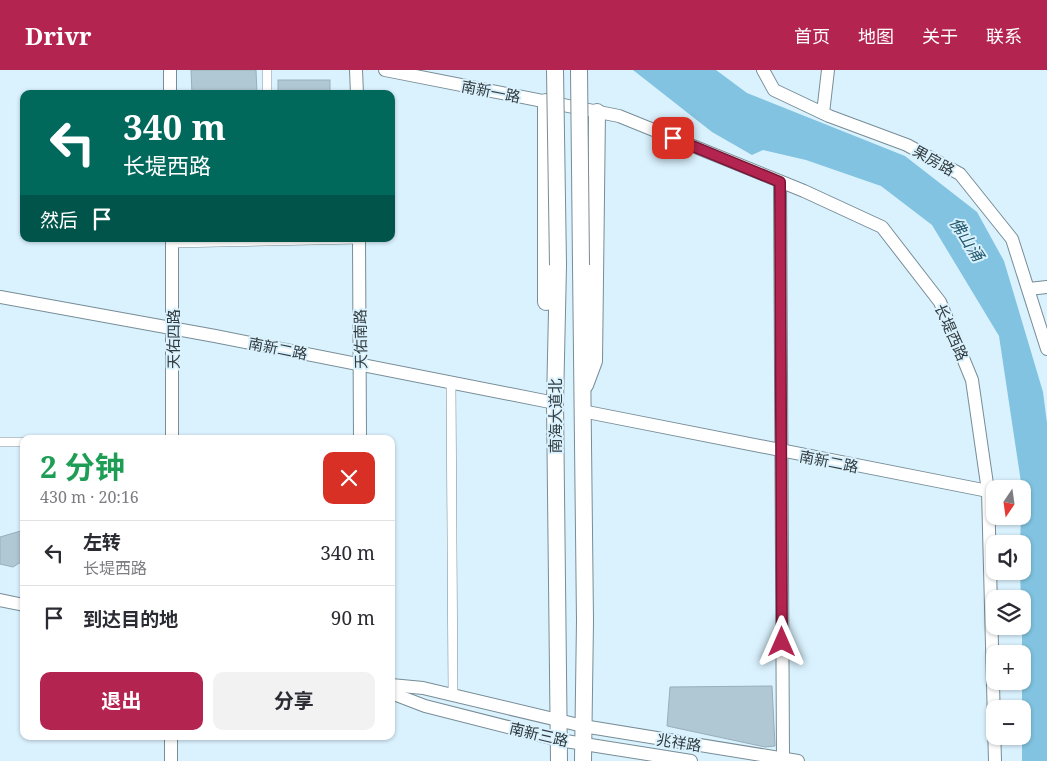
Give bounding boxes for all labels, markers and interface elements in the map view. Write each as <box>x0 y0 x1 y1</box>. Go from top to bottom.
text: Drivr <box>25 19 92 52</box>
text: 首页 <box>794 24 830 48</box>
text: 地图 <box>858 24 894 48</box>
text: 关于 <box>922 24 958 48</box>
text: 联系 <box>986 24 1022 48</box>
street label: 南新一路 <box>460 75 522 107</box>
text: 340 m <box>123 103 226 150</box>
icon: left <box>40 110 105 175</box>
pin <box>652 117 694 159</box>
icon: arrive <box>659 124 687 152</box>
street label: 果房路 <box>909 140 959 180</box>
text: 长堤西路 <box>123 150 211 180</box>
icon: arrive <box>88 205 116 233</box>
text: 然后 <box>40 207 78 233</box>
water label: 佛山涌 <box>945 213 990 267</box>
street label: 长堤西路 <box>931 301 973 363</box>
street label: 天佑四路 <box>163 309 183 369</box>
street label: 天佑南路 <box>349 309 371 369</box>
street label: 南新二路 <box>247 332 309 364</box>
street label: 南海大道北 <box>545 378 565 454</box>
street label: 南新二路 <box>798 445 860 477</box>
text: 2 分钟 <box>40 446 125 487</box>
button: close <box>323 452 375 504</box>
north arrow <box>986 480 1031 525</box>
map controls <box>986 480 1031 745</box>
text: 430 m · 20:16 <box>40 486 139 508</box>
text: 左转 <box>83 529 121 555</box>
button: sound <box>986 535 1031 580</box>
icon: left <box>40 539 68 567</box>
text: 340 m <box>320 540 375 566</box>
text: 长堤西路 <box>83 557 147 579</box>
button: layers <box>986 590 1031 635</box>
icon: arrive <box>40 604 68 632</box>
text: 90 m <box>331 605 375 631</box>
text: 到达目的地 <box>83 606 178 632</box>
position arrow <box>755 615 807 667</box>
button: + <box>986 645 1031 690</box>
button: 退出 <box>40 672 203 730</box>
button: 分享 <box>213 672 375 730</box>
button: − <box>986 700 1031 745</box>
street label: 南新三路 <box>508 718 570 750</box>
street label: 兆祥路 <box>655 729 703 755</box>

